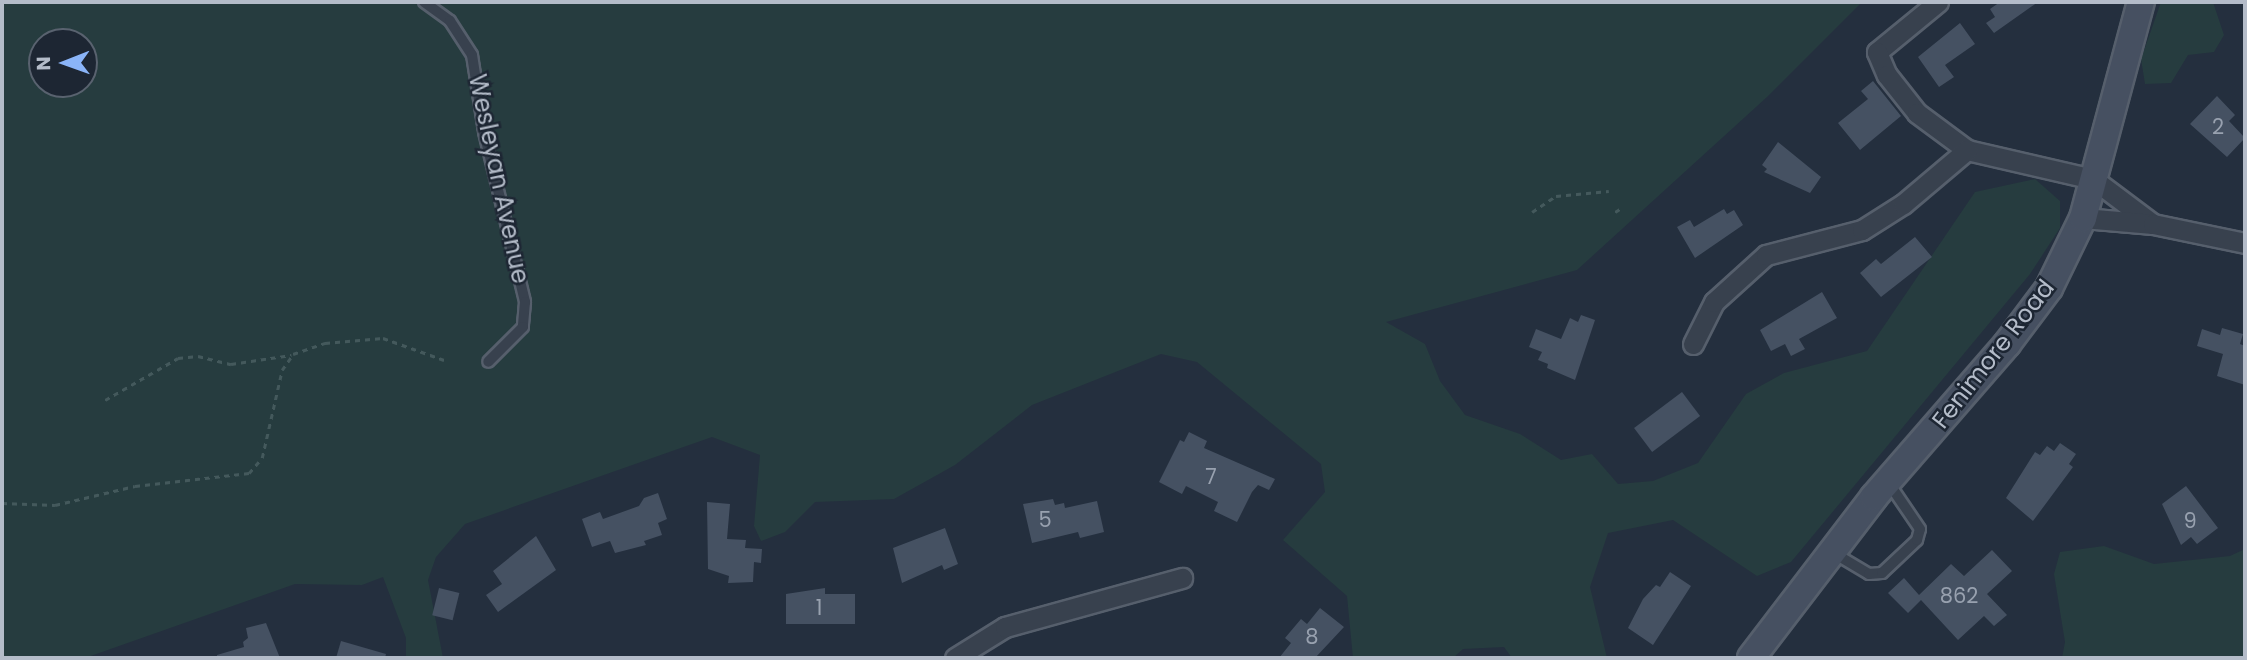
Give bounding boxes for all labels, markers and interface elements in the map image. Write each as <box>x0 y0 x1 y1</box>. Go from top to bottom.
north arrow <box>28 28 98 98</box>
text: N <box>30 56 57 71</box>
street label: Wesleyan Avenue <box>463 72 535 286</box>
house number: 2 <box>2212 114 2224 140</box>
street label: Fenimore Road <box>1926 274 2060 434</box>
house number: 7 <box>1205 464 1217 490</box>
house number: 5 <box>1038 507 1052 533</box>
house number: 9 <box>2183 508 2197 534</box>
house number: 862 <box>1940 583 1978 609</box>
house number: 1 <box>816 595 822 621</box>
house number: 8 <box>1305 624 1319 650</box>

